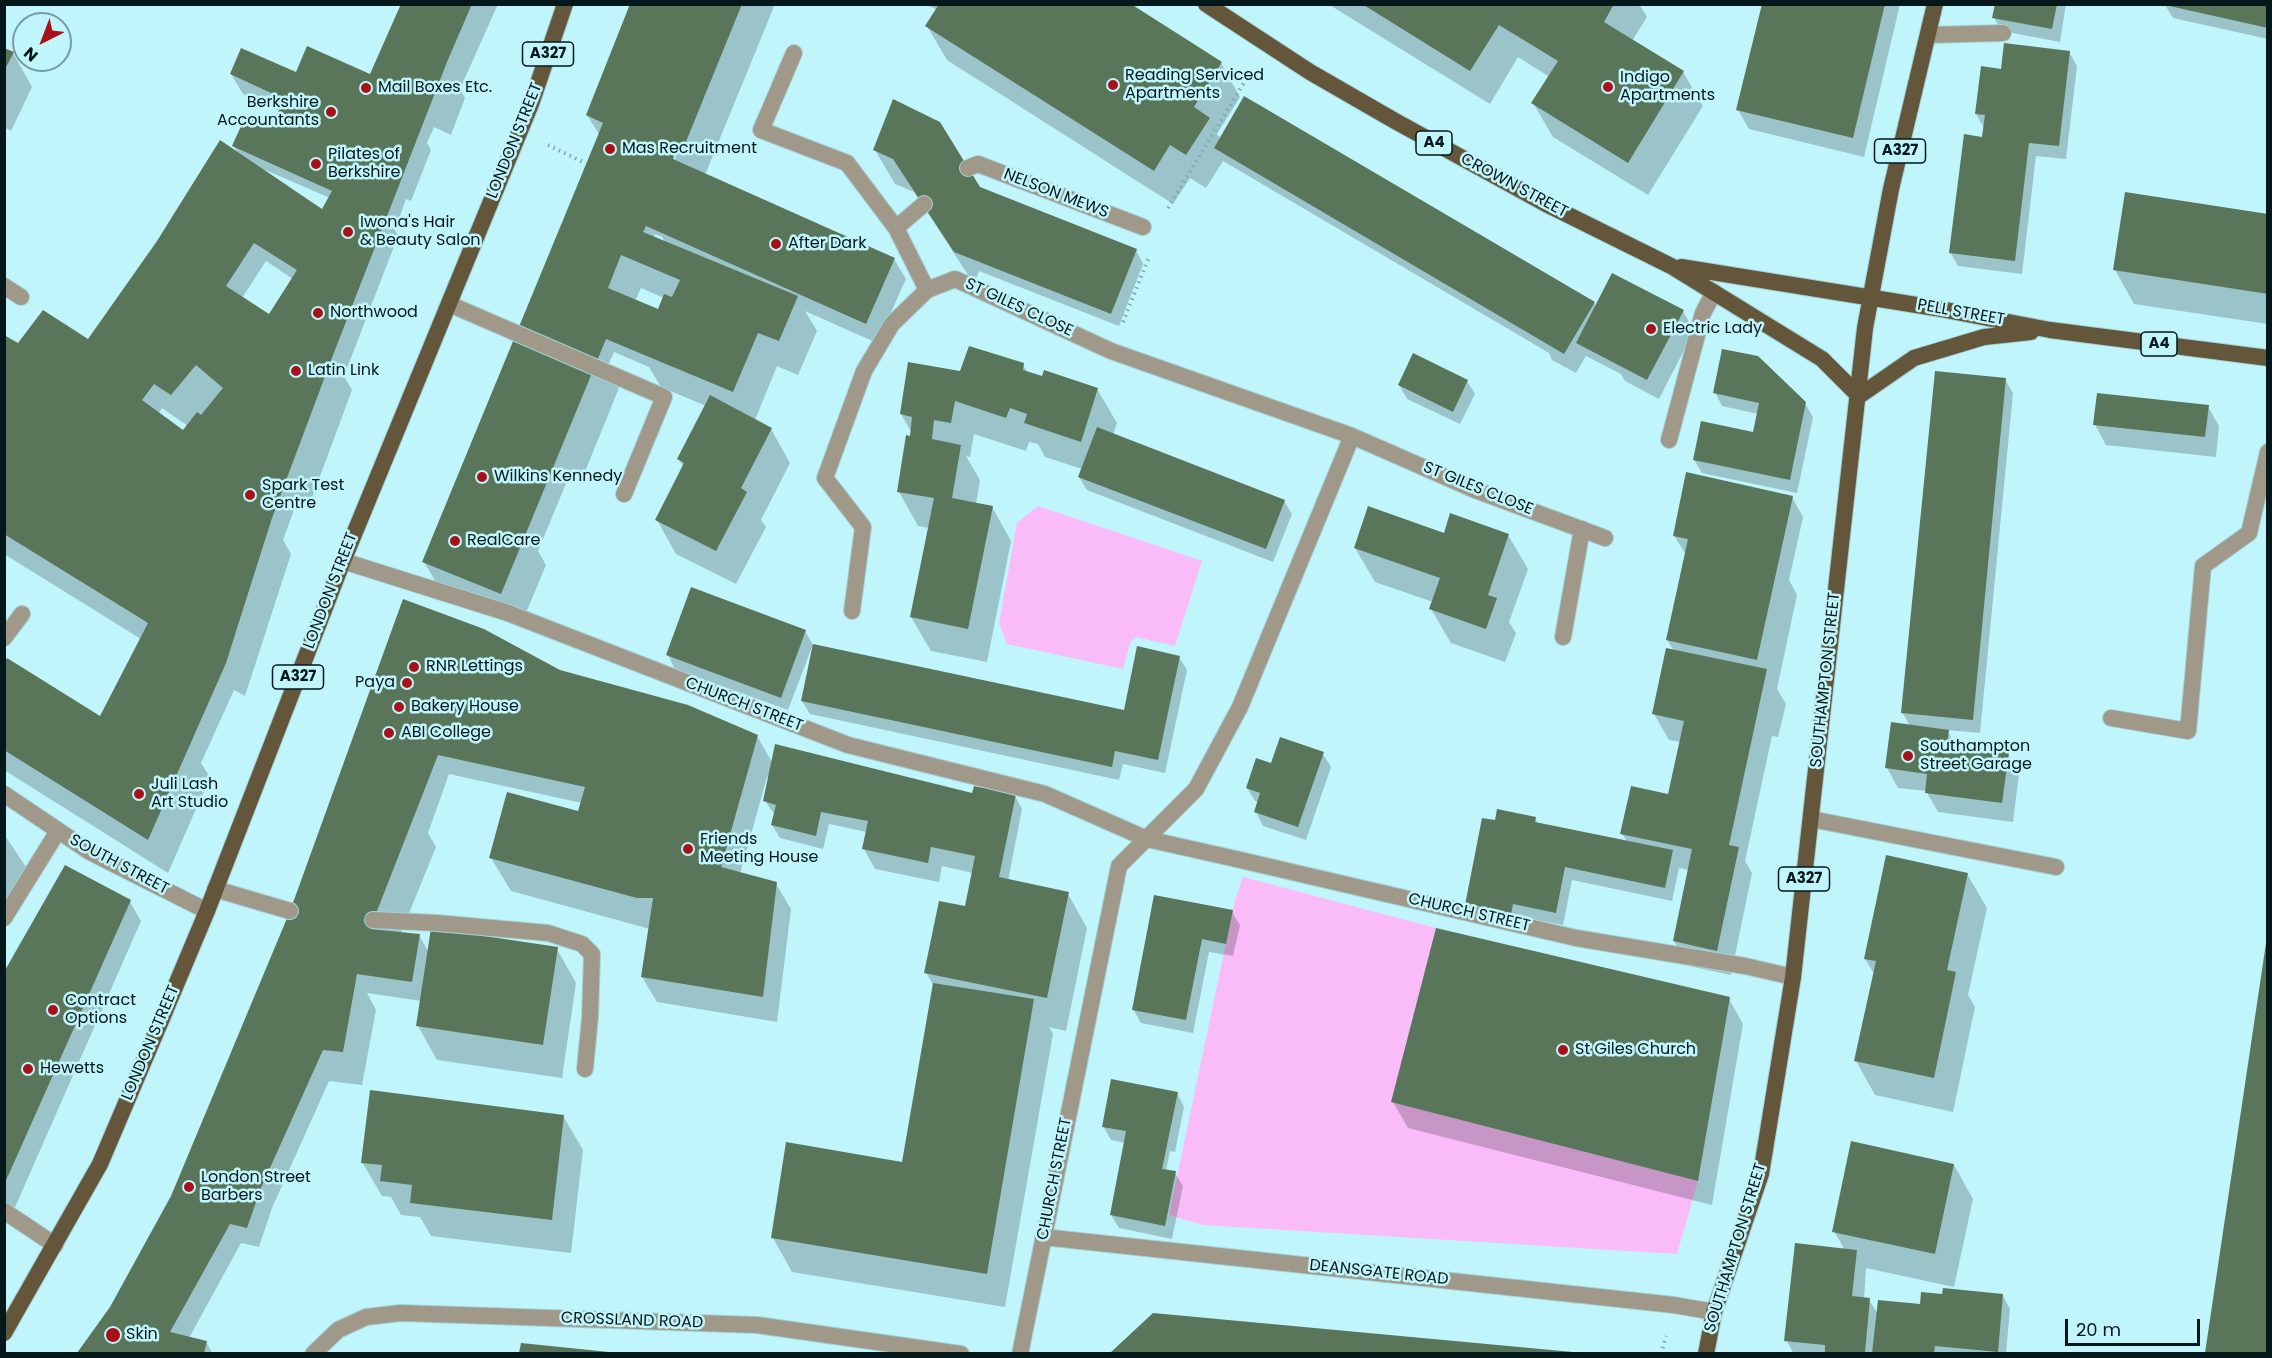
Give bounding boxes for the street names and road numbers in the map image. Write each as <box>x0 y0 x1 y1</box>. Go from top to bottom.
road number: A327 <box>522 42 574 66</box>
street label: LONDON STREET <box>483 80 547 202</box>
road number: A4 <box>1416 131 1452 155</box>
road number: A327 <box>1874 139 1926 163</box>
street label: CROWN STREET <box>1457 150 1571 222</box>
street label: NELSON MEWS <box>1001 165 1111 223</box>
street label: ST GILES CLOSE <box>962 275 1076 341</box>
street label: PELL STREET <box>1916 296 2006 330</box>
road number: A4 <box>2141 332 2177 356</box>
street label: ST GILES CLOSE <box>1420 458 1536 520</box>
street label: LONDON STREET <box>300 530 362 652</box>
street label: SOUTHAMPTON STREET <box>1807 592 1845 768</box>
road number: A327 <box>272 665 324 689</box>
street label: CHURCH STREET <box>682 674 806 736</box>
street label: SOUTH STREET <box>66 831 172 899</box>
road number: A327 <box>1778 867 1830 891</box>
street label: CHURCH STREET <box>1406 890 1532 936</box>
street label: LONDON STREET <box>118 983 184 1103</box>
street label: CHURCH STREET <box>1034 1116 1076 1242</box>
street label: SOUTHAMPTON STREET <box>1701 1161 1771 1335</box>
street label: DEANSGATE ROAD <box>1309 1256 1449 1290</box>
street label: CROSSLAND ROAD <box>561 1309 703 1333</box>

